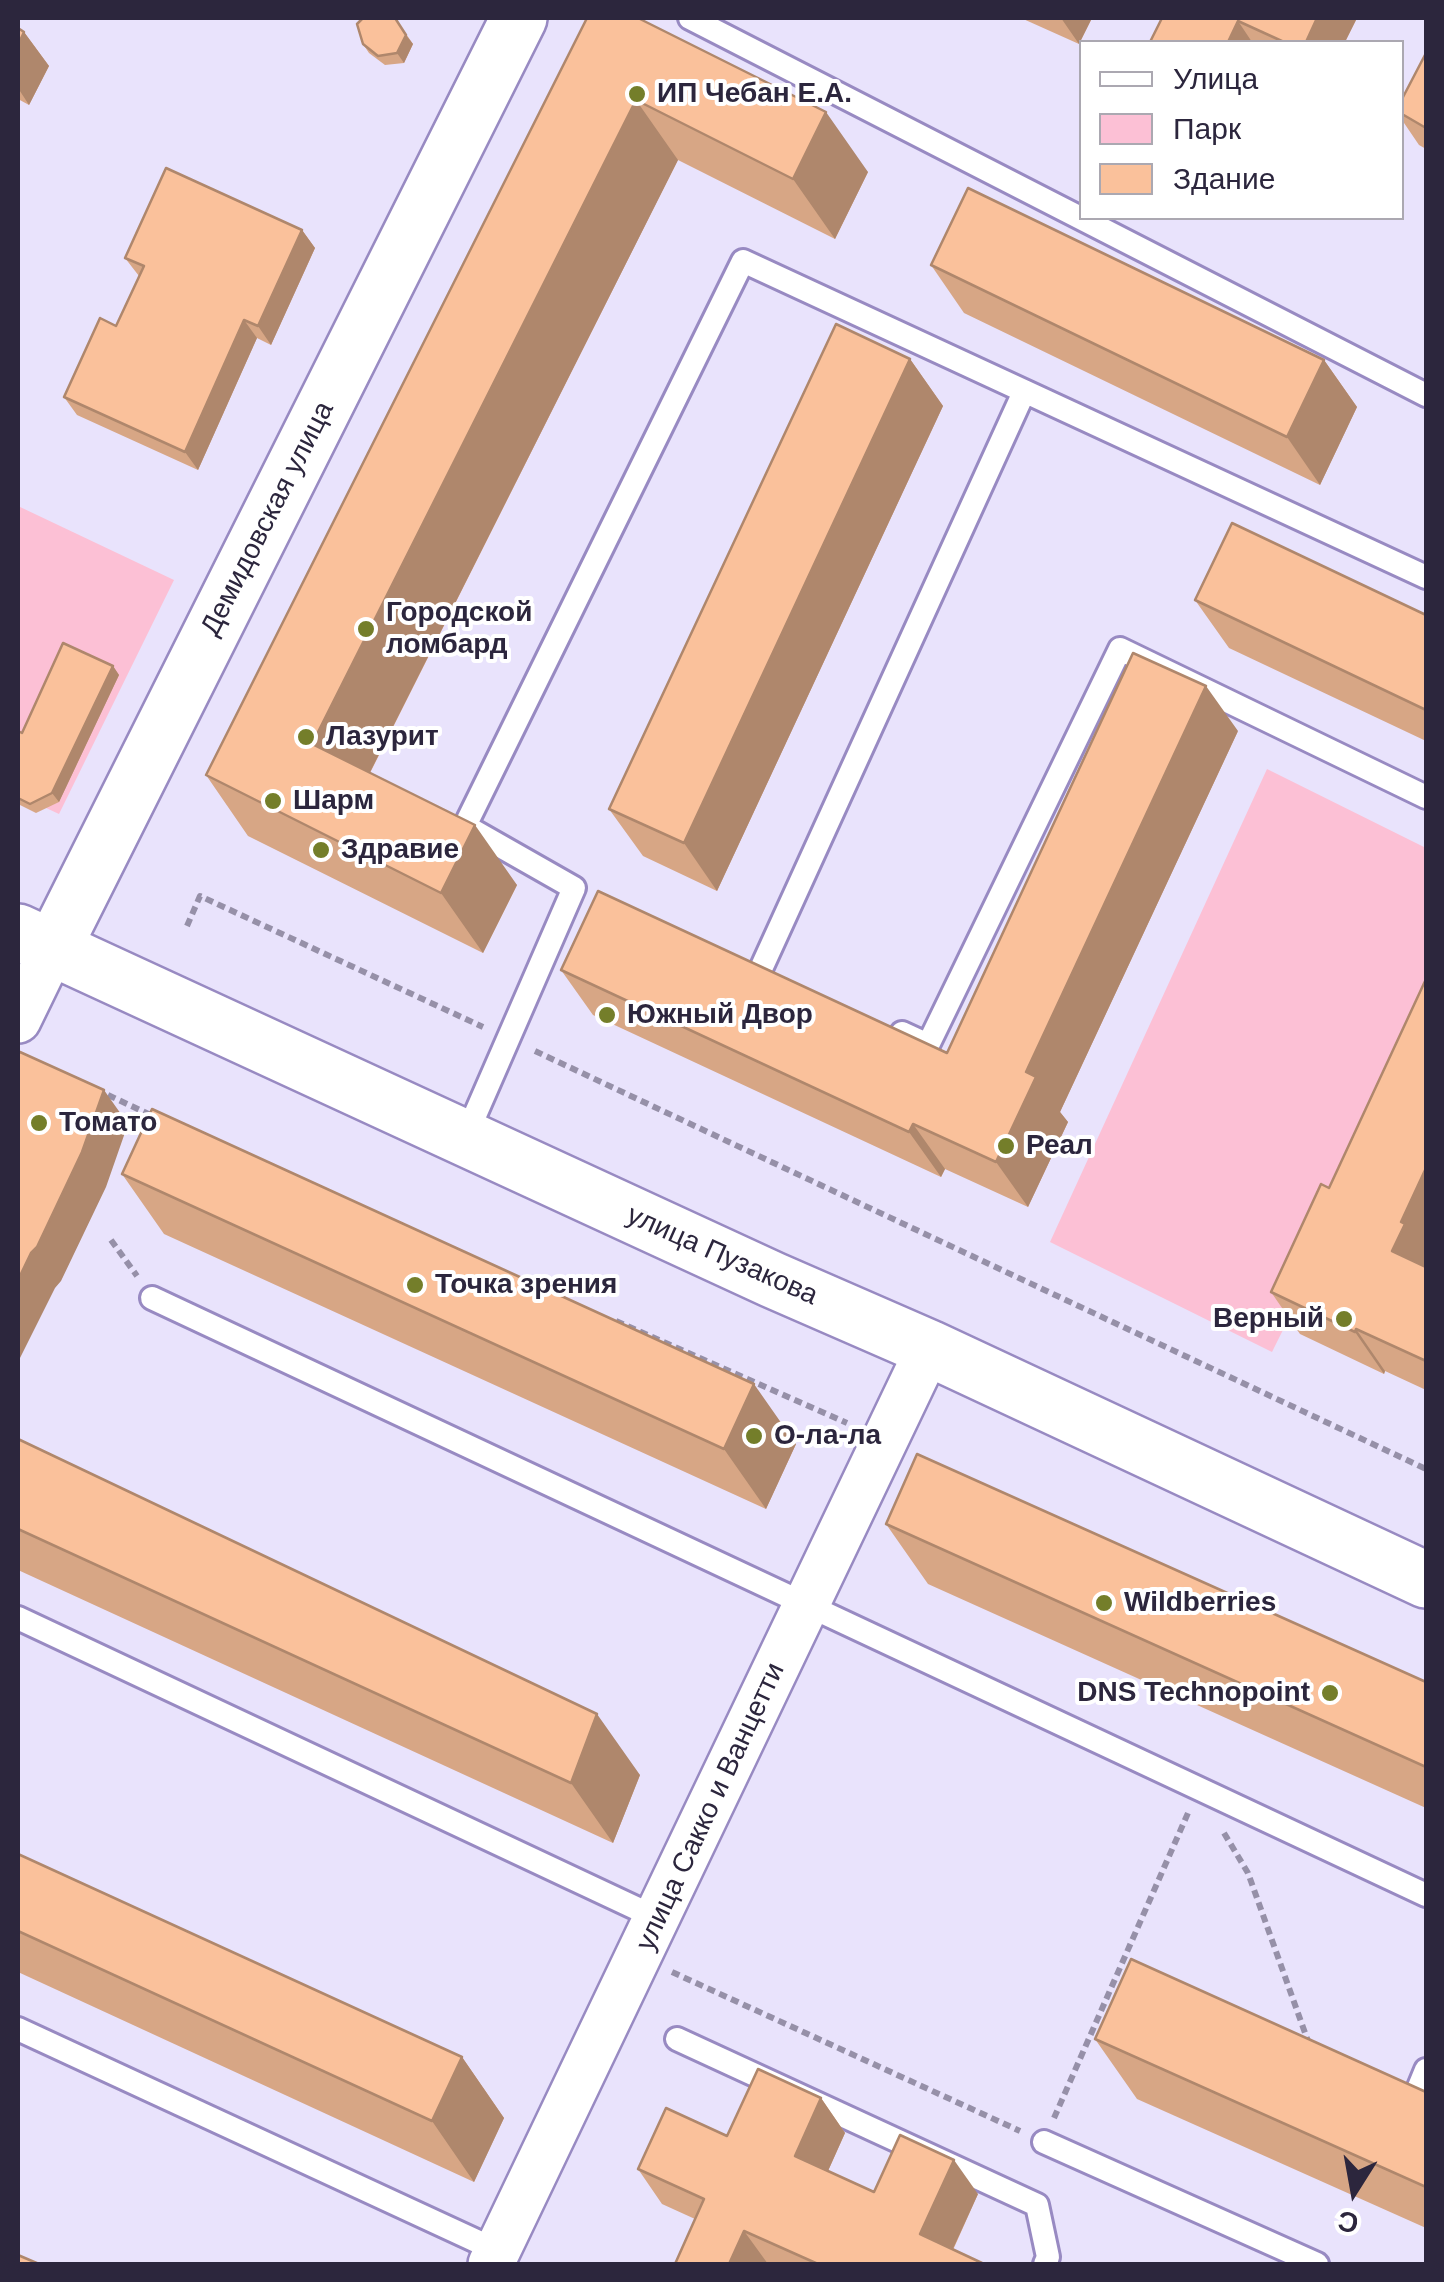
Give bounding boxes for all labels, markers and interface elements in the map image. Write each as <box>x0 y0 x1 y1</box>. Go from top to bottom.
legend <box>1079 40 1404 220</box>
text: Улица <box>1173 62 1258 95</box>
place label: ИП Чебан Е.А. <box>657 77 852 111</box>
marker: ИП Чебан Е.А. <box>626 83 648 105</box>
text: Парк <box>1173 112 1241 145</box>
text: Здание <box>1173 162 1275 195</box>
street label: Демидовская улица <box>194 396 342 642</box>
place label: Городской ломбард <box>386 596 532 662</box>
marker: Городской ломбард <box>355 618 377 640</box>
place label: Лазурит <box>326 720 439 754</box>
marker: Лазурит <box>295 726 317 748</box>
place label: Шарм <box>293 784 374 818</box>
marker: Шарм <box>262 790 284 812</box>
place label: Здравие <box>341 833 459 867</box>
marker: Здравие <box>310 839 332 861</box>
place label: Южный Двор <box>627 998 813 1032</box>
marker: Южный Двор <box>596 1004 618 1026</box>
place label: Томато <box>59 1106 157 1140</box>
marker: Томато <box>28 1112 50 1134</box>
place label: Реал <box>1026 1129 1093 1163</box>
marker: Реал <box>995 1135 1017 1157</box>
street label: улица Пузакова <box>621 1199 823 1313</box>
place label: Точка зрения <box>435 1268 617 1302</box>
marker: Точка зрения <box>404 1274 426 1296</box>
place label: Верный <box>1213 1302 1324 1336</box>
marker: Верный <box>1333 1308 1355 1330</box>
place label: О-ла-ла <box>774 1419 881 1453</box>
marker: О-ла-ла <box>743 1425 765 1447</box>
place label: Wildberries <box>1124 1586 1276 1620</box>
marker: Wildberries <box>1093 1592 1115 1614</box>
street label: улица Сакко и Ванцетти <box>629 1658 793 1956</box>
place label: DNS Technopoint <box>1077 1676 1310 1710</box>
marker: DNS Technopoint <box>1319 1682 1341 1704</box>
north arrow <box>1304 2142 1404 2242</box>
text: С <box>1335 2205 1361 2239</box>

